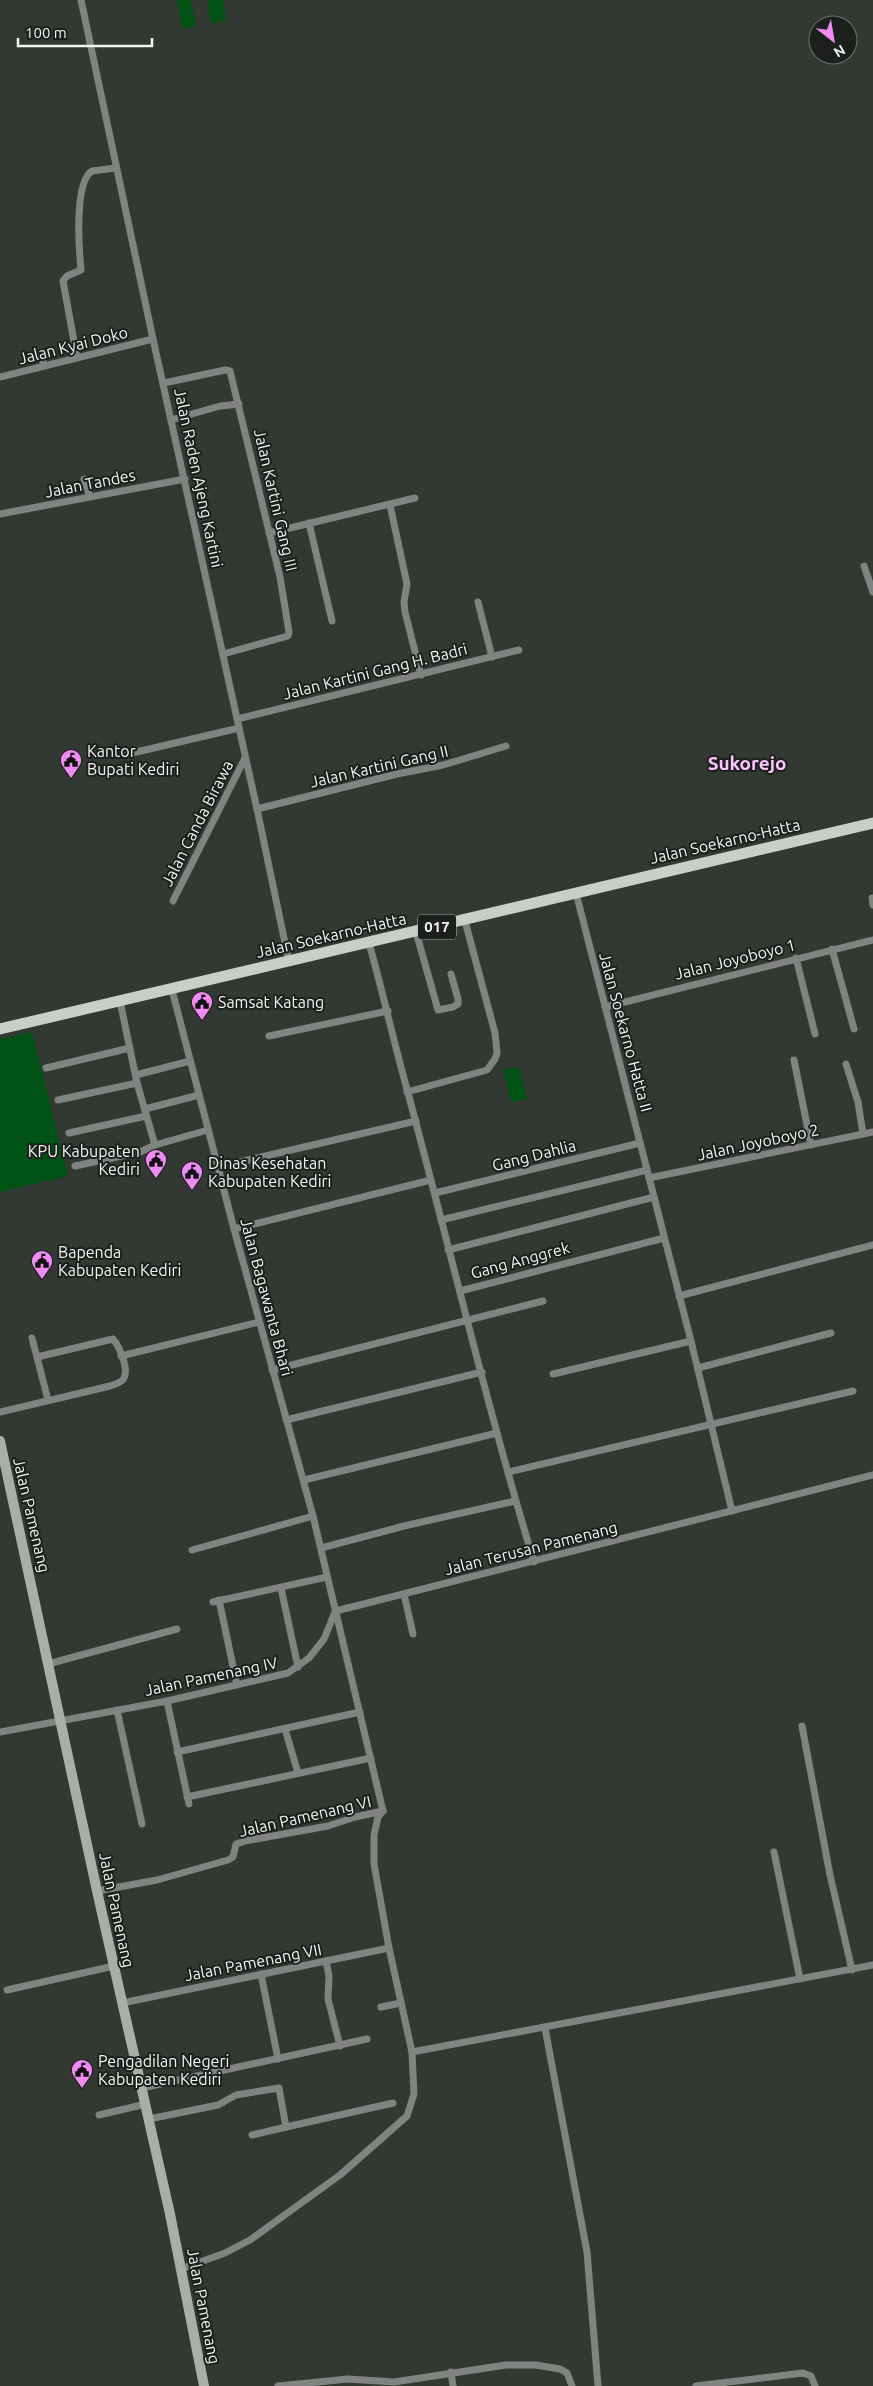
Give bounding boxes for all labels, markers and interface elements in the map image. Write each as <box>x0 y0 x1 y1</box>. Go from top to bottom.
scale bar <box>18 15 151 47</box>
north arrow <box>808 15 858 65</box>
text: 100 m <box>25 24 67 41</box>
text: N <box>831 42 848 61</box>
street label: Jalan Kyai Doko <box>16 323 130 367</box>
street label: Jalan Raden Ajeng Kartini <box>171 387 227 569</box>
street label: Jalan Kartini Gang III <box>251 427 301 573</box>
street label: Jalan Tandes <box>43 465 137 501</box>
street label: Jalan Kartini Gang H. Badri <box>281 639 469 703</box>
street label: Jalan Kartini Gang II <box>308 741 450 791</box>
place label: Kantor Bupati Kediri <box>87 742 179 778</box>
public building icon: Kantor Bupati Kediri <box>59 748 83 779</box>
district label: Sukorejo <box>708 752 786 774</box>
street label: Jalan Canda Birawa <box>157 757 237 889</box>
street label: Jalan Soekarno-Hatta <box>648 815 802 867</box>
street label: Jalan Soekarno-Hatta <box>254 909 408 961</box>
road number: 017 <box>418 914 456 940</box>
street label: Jalan Joyoboyo 1 <box>673 935 797 983</box>
street label: Jalan Soekarno Hatta II <box>596 950 656 1114</box>
public building icon: Samsat Katang <box>190 990 214 1021</box>
place label: Samsat Katang <box>218 993 324 1011</box>
street label: Jalan Joyoboyo 2 <box>695 1120 821 1164</box>
street label: Gang Dahlia <box>490 1136 578 1174</box>
place label: KPU Kabupaten Kediri <box>28 1142 140 1178</box>
public building icon: KPU Kabupaten Kediri <box>144 1148 168 1179</box>
place label: Dinas Kesehatan Kabupaten Kediri <box>208 1154 332 1190</box>
public building icon: Dinas Kesehatan Kabupaten Kediri <box>180 1160 204 1191</box>
street label: Jalan Bagawanta Bhari <box>237 1216 297 1378</box>
street label: Gang Anggrek <box>469 1238 571 1282</box>
place label: Bapenda Kabupaten Kediri <box>58 1243 182 1279</box>
public building icon: Bapenda Kabupaten Kediri <box>30 1249 54 1280</box>
street label: Jalan Pamenang <box>10 1456 54 1574</box>
street label: Jalan Terusan Pamenang <box>443 1518 619 1578</box>
street label: Jalan Pamenang IV <box>143 1653 279 1699</box>
street label: Jalan Pamenang VI <box>237 1792 373 1840</box>
street label: Jalan Pamenang <box>96 1851 138 1969</box>
street label: Jalan Pamenang VII <box>183 1940 323 1984</box>
place label: Pengadilan Negeri Kabupaten Kediri <box>98 2052 229 2088</box>
public building icon: Pengadilan Negeri Kabupaten Kediri <box>70 2058 94 2089</box>
street label: Jalan Pamenang <box>184 2247 224 2365</box>

